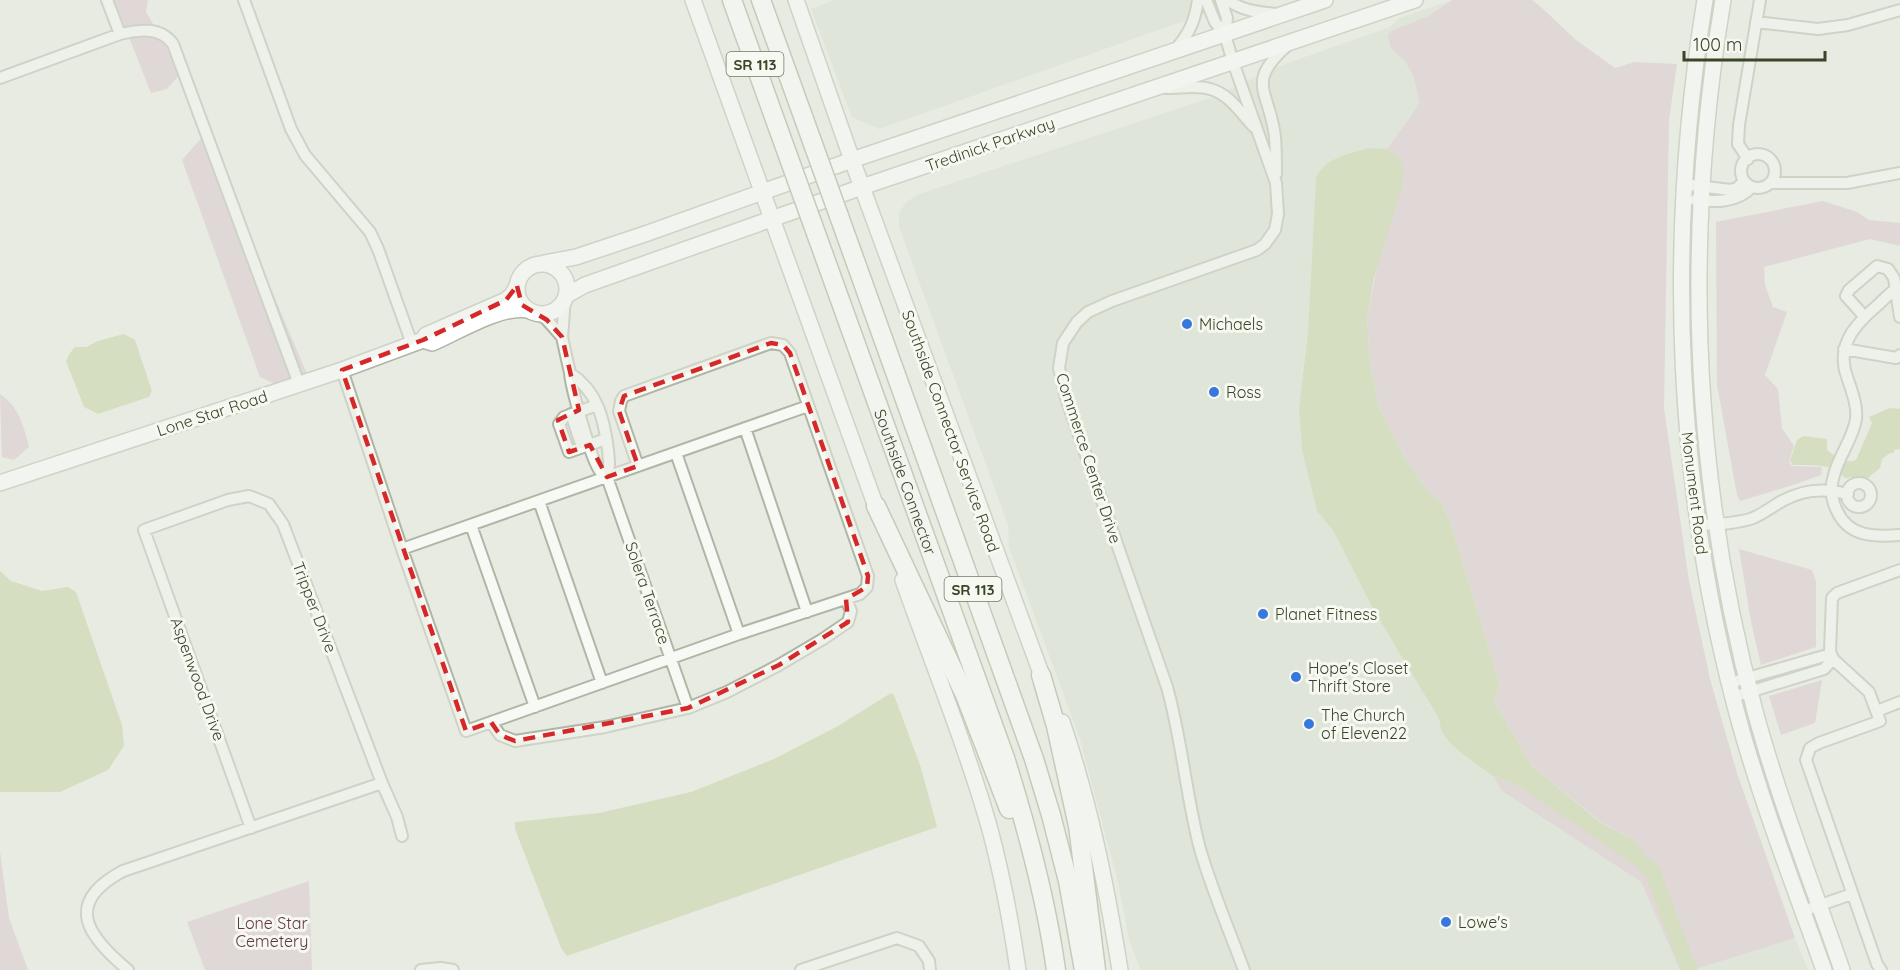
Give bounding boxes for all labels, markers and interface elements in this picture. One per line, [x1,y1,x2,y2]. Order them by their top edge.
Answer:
scale bar [1684,24,1825,62]
text: 100 m [1693,33,1742,56]
road number: SR 113 [726,52,783,76]
street label: Tredinick Parkway [923,113,1057,175]
street label: Southside Connector Service Road [898,307,1004,555]
place label: Michaels [1199,314,1263,334]
marker: Michaels [1180,317,1194,331]
street label: Commerce Center Drive [1052,370,1126,546]
place label: Ross [1226,382,1261,402]
marker: Ross [1207,385,1221,399]
street label: Lone Star Road [154,386,270,440]
street label: Southside Connector [870,407,940,557]
street label: Monument Road [1678,430,1712,556]
street label: Solera Terrace [621,539,675,647]
street label: Tripper Drive [289,559,341,655]
road number: SR 113 [944,577,1002,601]
place label: Planet Fitness [1275,604,1377,624]
marker: Planet Fitness [1256,607,1270,621]
street label: Aspenwood Drive [166,615,230,743]
place label: Hope's Closet Thrift Store [1308,658,1408,696]
marker: Hope's Closet Thrift Store [1289,670,1303,684]
place label: The Church of Eleven22 [1321,705,1407,743]
marker: The Church of Eleven22 [1302,717,1316,731]
place label: Lowe's [1458,912,1508,932]
park label: Lone Star Cemetery [236,913,308,951]
marker: Lowe's [1439,915,1453,929]

